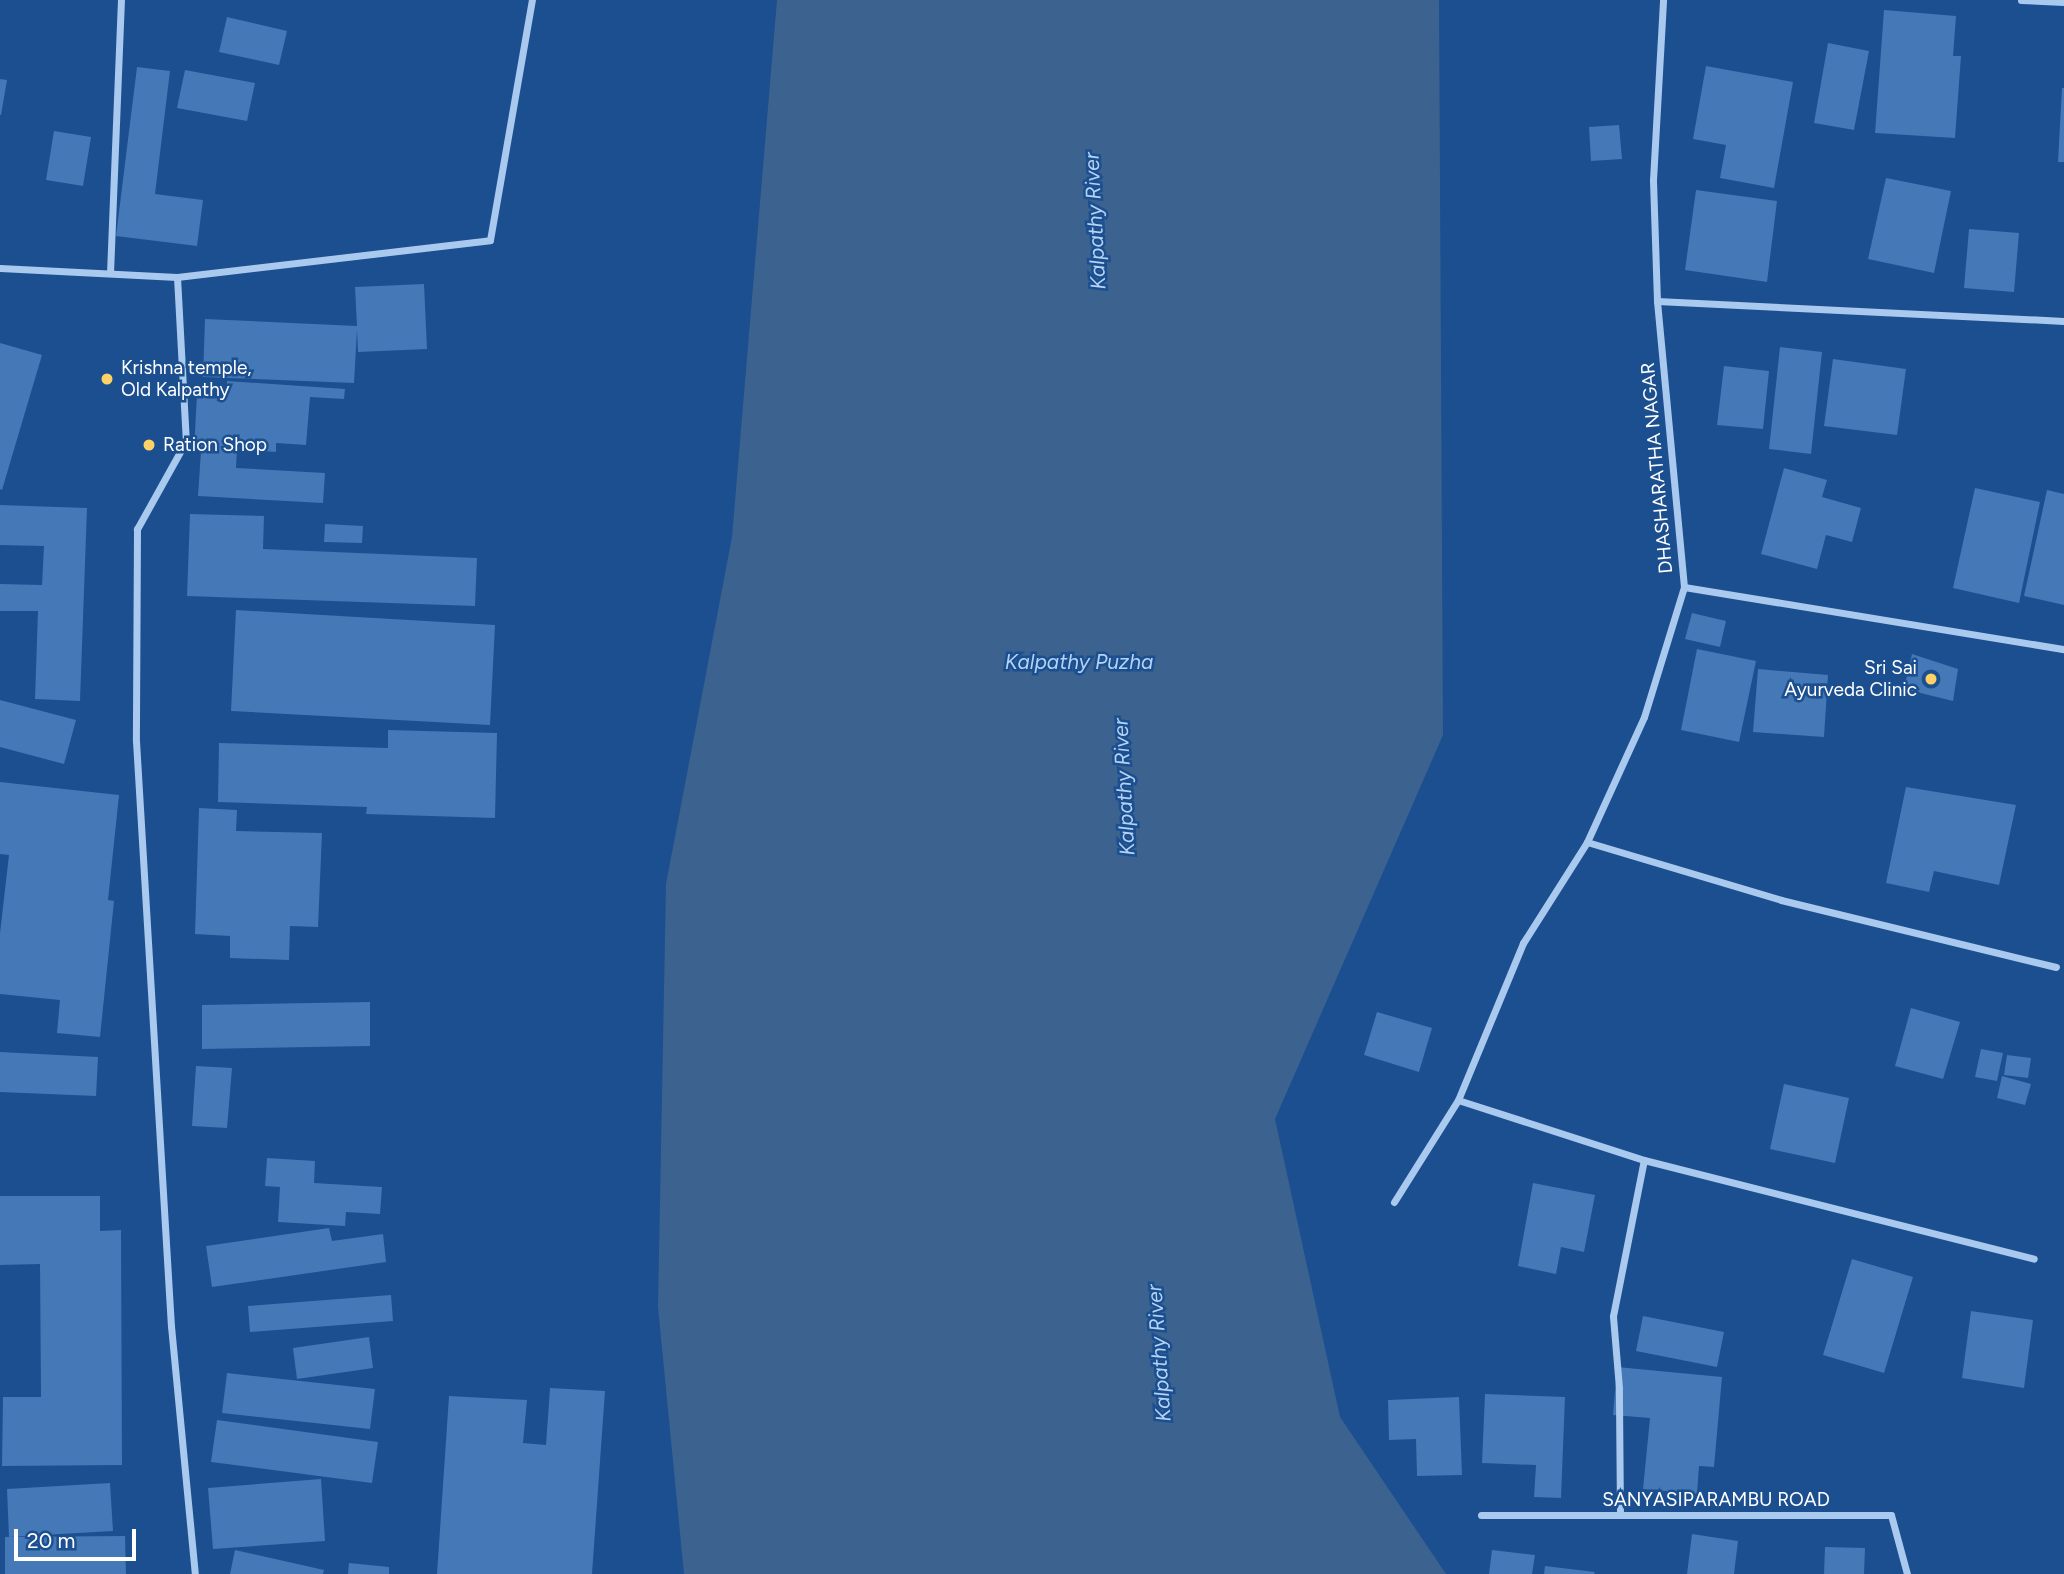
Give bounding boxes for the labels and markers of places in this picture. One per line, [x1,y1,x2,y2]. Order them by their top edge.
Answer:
place label: Krishna temple, Old Kalpathy [121,357,252,401]
marker: Krishna temple, Old Kalpathy [99,371,115,387]
place label: Ration Shop [163,434,267,456]
marker: Ration Shop [141,437,157,453]
place label: Sri Sai Ayurveda Clinic [1784,657,1917,701]
marker: Sri Sai Ayurveda Clinic [1923,671,1939,687]

